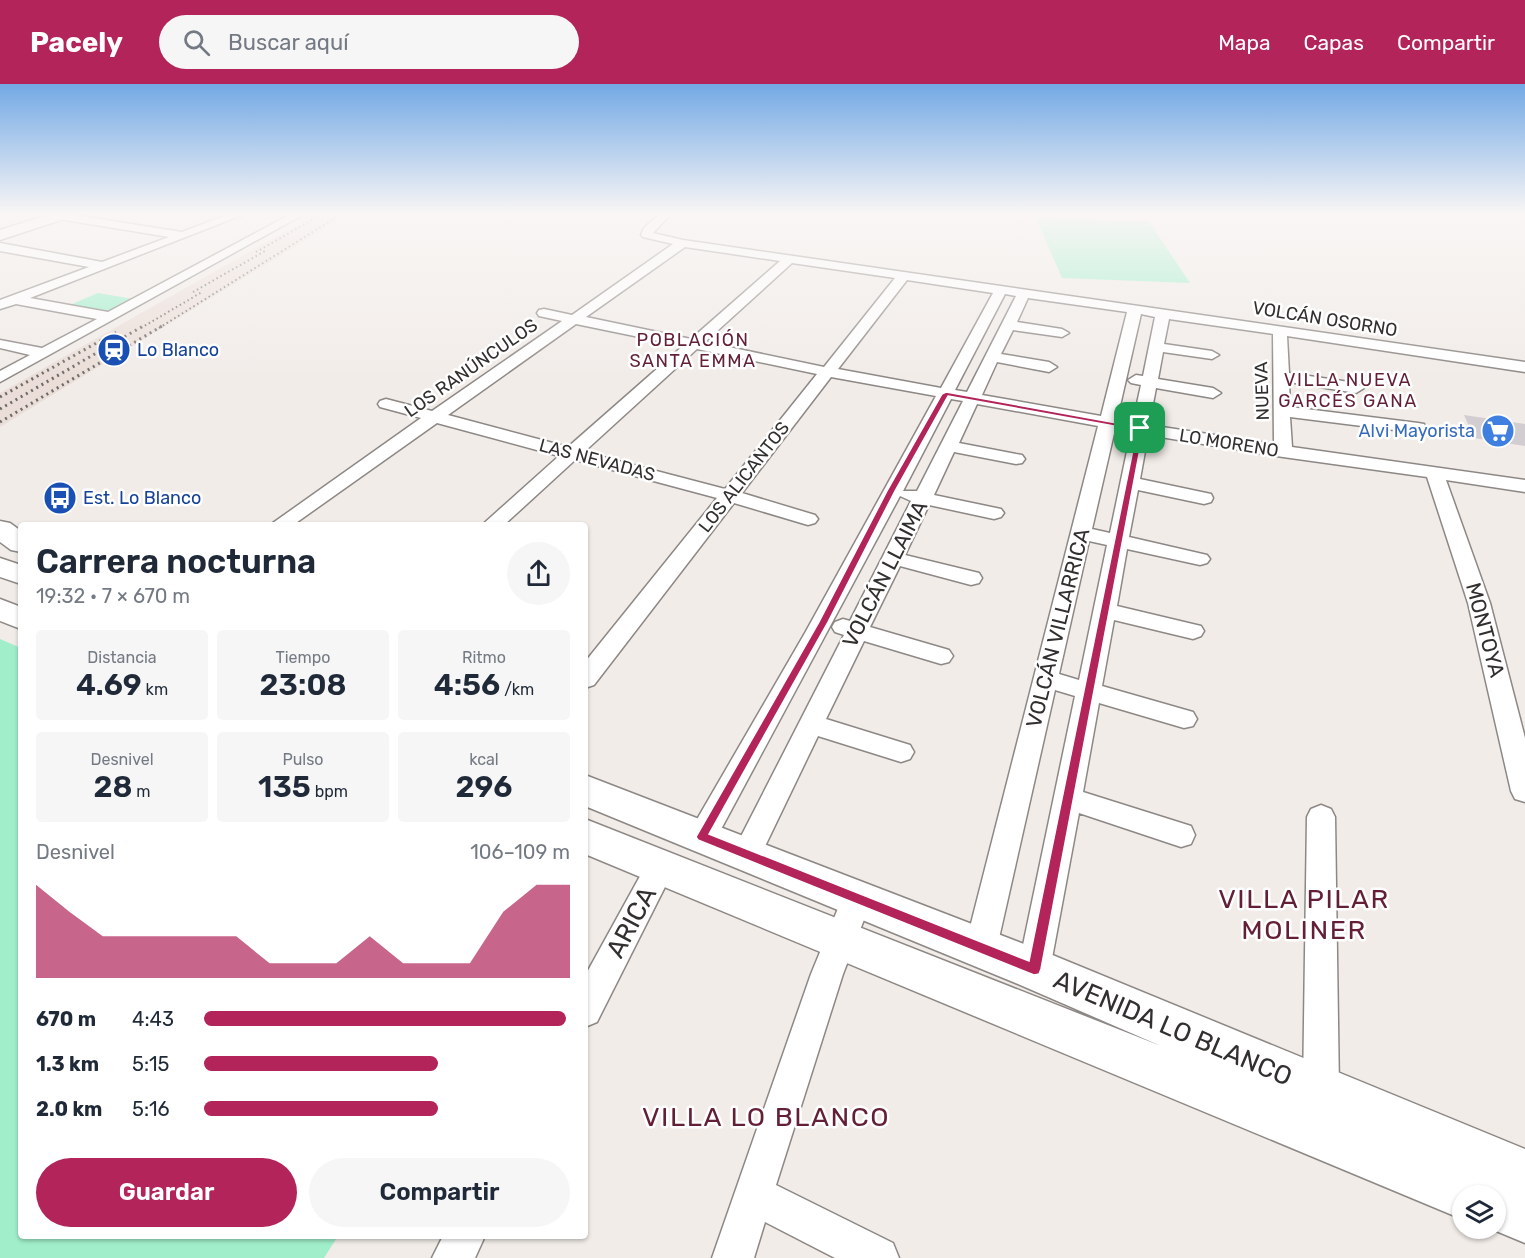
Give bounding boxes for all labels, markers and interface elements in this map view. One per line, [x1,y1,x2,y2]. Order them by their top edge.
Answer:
search box [159,15,579,69]
text: Pacely [30,26,123,59]
icon: search [180,26,213,59]
text: Buscar aquí [228,29,349,56]
text: Mapa [1218,30,1271,55]
text: Capas [1304,30,1364,55]
text: Compartir [1397,30,1495,55]
street label: VOLCÁN OSORNO [1251,297,1399,341]
street label: LOS RANÚNCULOS [400,314,542,422]
district label: POBLACIÓN SANTA EMMA [629,329,757,372]
station icon: Lo Blanco [96,332,132,368]
place label: Lo Blanco [137,339,219,361]
street label: NUEVA [1250,361,1274,421]
district label: VILLA NUEVA GARCÉS GANA [1278,369,1418,412]
pin [1114,402,1165,453]
icon: arrive [1123,411,1156,444]
supermarket icon: Alvi Mayorista [1480,413,1516,449]
street label: LOS ALICANTOS [694,417,794,537]
place label: Alvi Mayorista [1359,420,1475,442]
street label: LO MORENO [1178,424,1280,462]
street label: LAS NEVADAS [537,434,657,486]
bus stop icon: Est. Lo Blanco [42,480,78,516]
place label: Est. Lo Blanco [83,487,201,509]
street label: VOLCÁN LLAIMA [837,496,932,651]
street label: VOLCÁN VILLARRICA [1021,526,1094,730]
text: Carrera nocturna [36,542,316,581]
button: share [507,542,570,605]
street label: MONTOYA [1461,580,1510,680]
text: 19:32 · 7 × 670 m [36,584,190,608]
text: Distancia [87,648,157,667]
text: Tiempo [276,648,331,667]
text: Ritmo [462,648,506,667]
text: 4.69 [76,667,142,703]
text: 23:08 [260,667,346,703]
text: 4:56 [434,667,500,703]
text: km [142,680,168,699]
text: /km [500,680,534,699]
text: Desnivel [90,750,154,769]
text: Pulso [282,750,324,769]
text: kcal [469,750,499,769]
text: 28 [93,769,132,805]
text: 135 [258,769,311,805]
text: 296 [456,769,512,805]
text: m [132,782,151,801]
text: bpm [311,782,348,801]
text: Desnivel [36,840,115,864]
text: 106–109 m [470,840,570,864]
street label: ARICA [600,881,663,963]
district label: VILLA PILAR MOLINER [1218,883,1390,946]
street label: AVENIDA LO BLANCO [1049,964,1296,1093]
text: 670 m [36,1007,96,1031]
text: 4:43 [132,1007,174,1031]
text: 1.3 km [36,1052,99,1076]
text: 5:15 [132,1052,169,1076]
text: 2.0 km [36,1097,102,1121]
text: 5:16 [132,1097,170,1121]
district label: VILLA LO BLANCO [642,1101,890,1133]
button: Guardar [36,1158,297,1227]
button: Compartir [309,1158,570,1227]
map controls [1452,1185,1506,1239]
button: layers [1452,1185,1506,1239]

